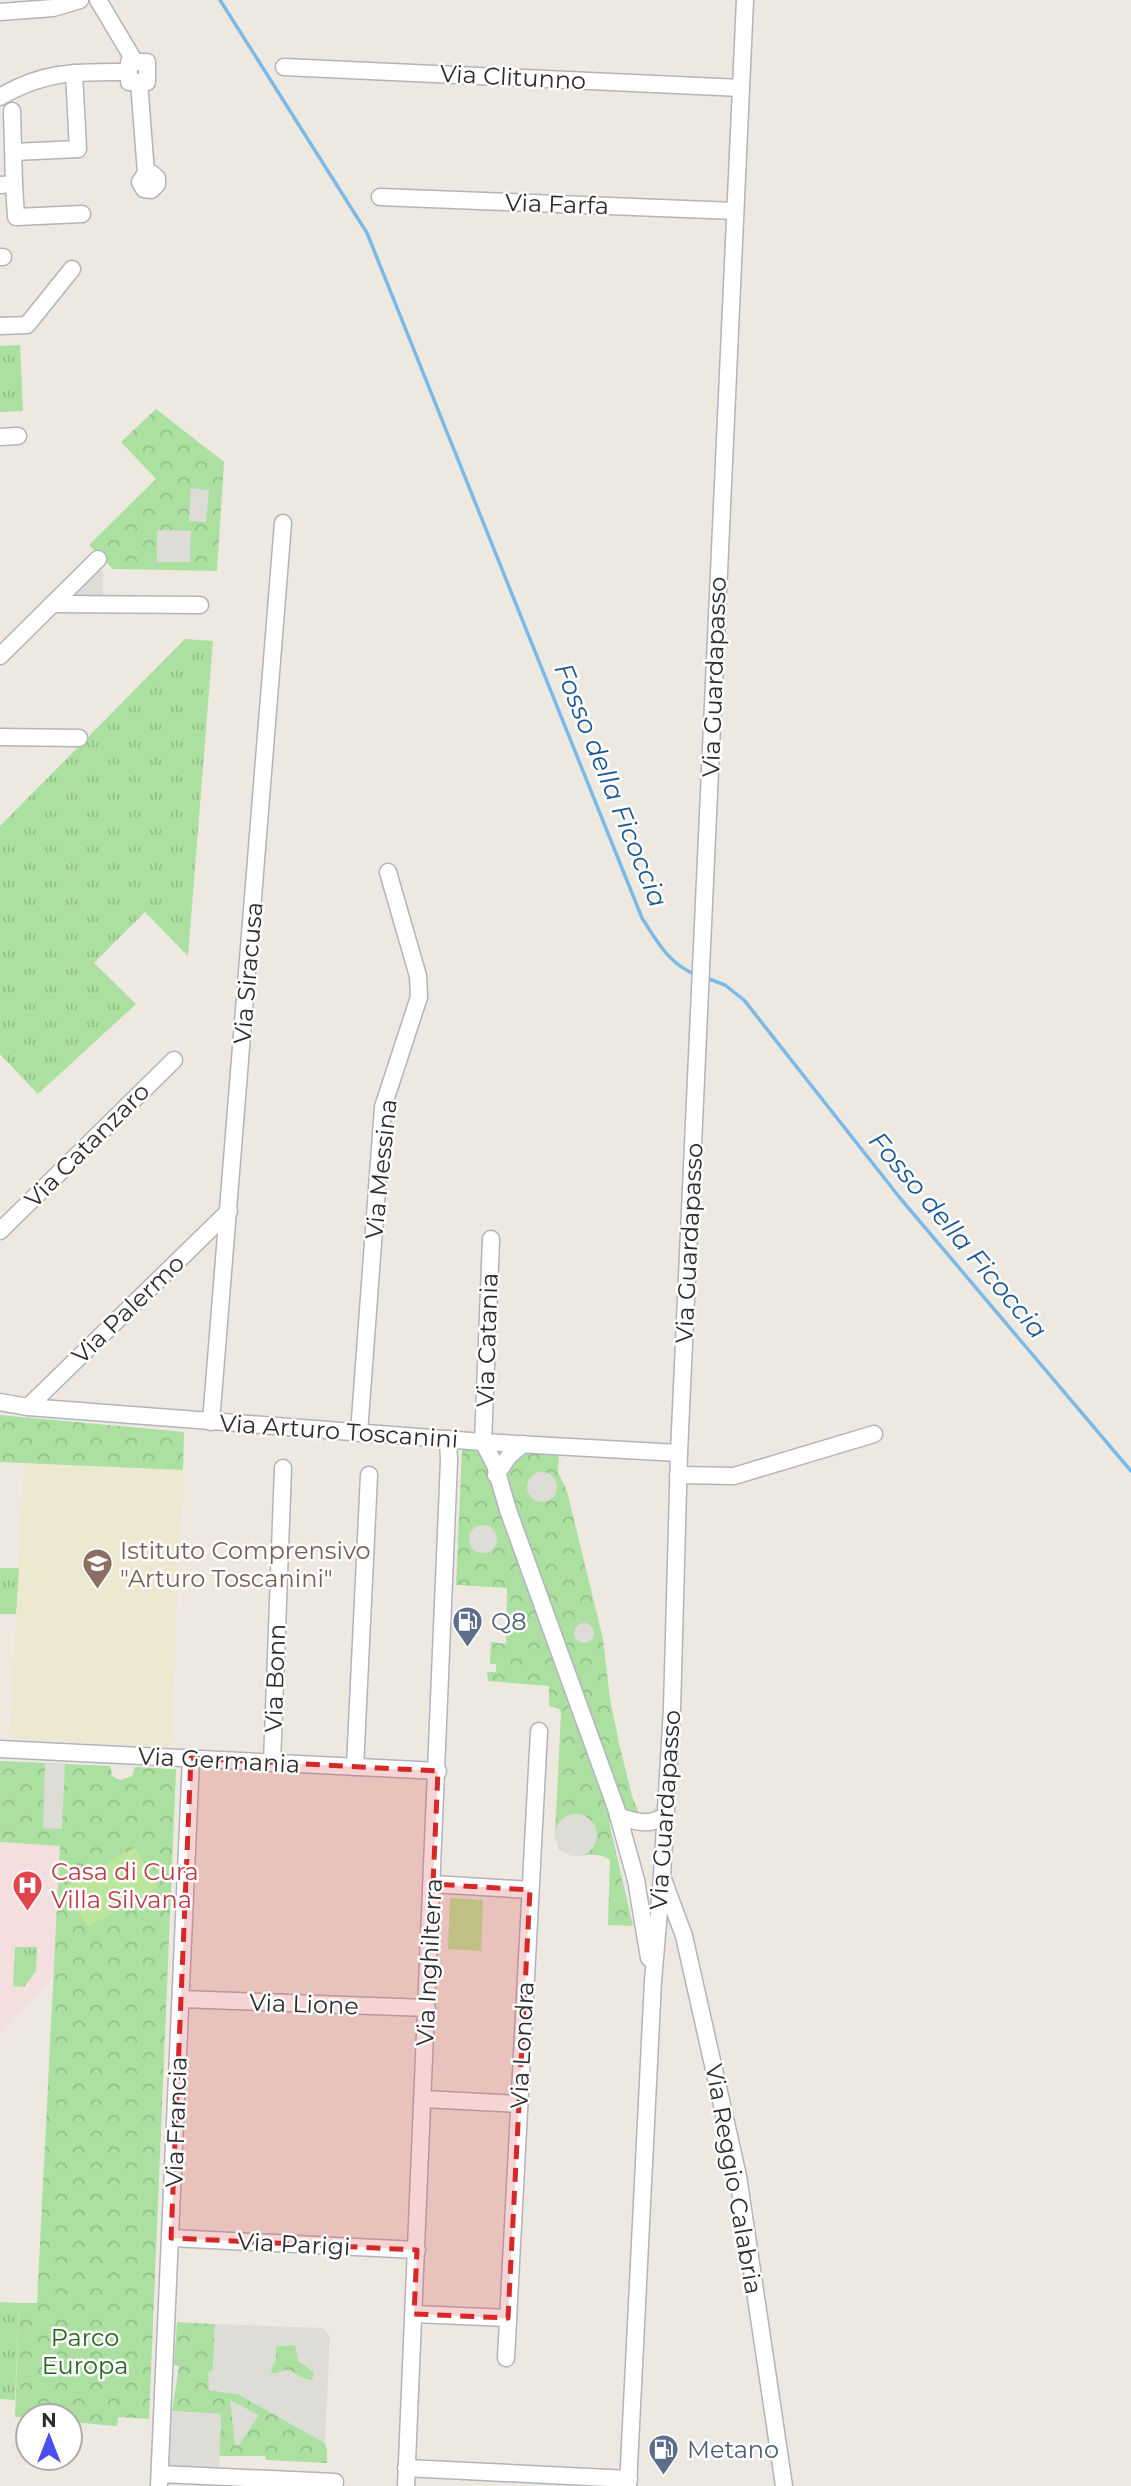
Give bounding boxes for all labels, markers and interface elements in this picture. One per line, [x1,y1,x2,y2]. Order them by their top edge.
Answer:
street label: Via Clitunno [439,59,587,95]
street label: Via Farfa [505,188,609,220]
street label: Via Guardapasso [696,576,732,778]
water label: Fosso della Ficoccia [547,658,675,912]
street label: Via Siracusa [227,901,269,1045]
street label: Via Catanzaro [19,1077,155,1213]
street label: Via Messina [359,1097,403,1241]
water label: Fosso della Ficoccia [862,1125,1054,1345]
street label: Via Guardapasso [669,1142,709,1344]
street label: Via Palermo [66,1248,190,1370]
street label: Via Catania [470,1272,504,1408]
street label: Via Arturo Toscanini [219,1408,459,1454]
place label: Istituto Comprensivo "Arturo Toscanini" [120,1536,371,1593]
school or university icon: Istituto Comprensivo "Arturo Toscanini" [80,1547,114,1591]
fuel station icon: Q8 [451,1604,485,1648]
place label: Q8 [491,1607,526,1636]
street label: Via Bonn [259,1623,291,1733]
street label: Via Guardapasso [644,1709,686,1911]
street label: Via Germania [137,1741,301,1779]
place label: Casa di Cura Villa Silvana [51,1857,199,1914]
hospital icon: Casa di Cura Villa Silvana [11,1868,45,1912]
street label: Via Inghilterra [410,1877,448,2047]
street label: Via Londra [504,1981,540,2109]
street label: Via Lione [249,1988,359,2020]
street label: Via Francia [159,2056,193,2188]
street label: Via Reggio Calabria [699,2061,769,2297]
street label: Via Parigi [237,2227,351,2261]
park label: Parco Europa [42,2323,128,2380]
north arrow [14,2402,84,2472]
text: N [41,2409,57,2432]
fuel station icon: Metano [647,2432,681,2476]
place label: Metano [687,2435,779,2464]

